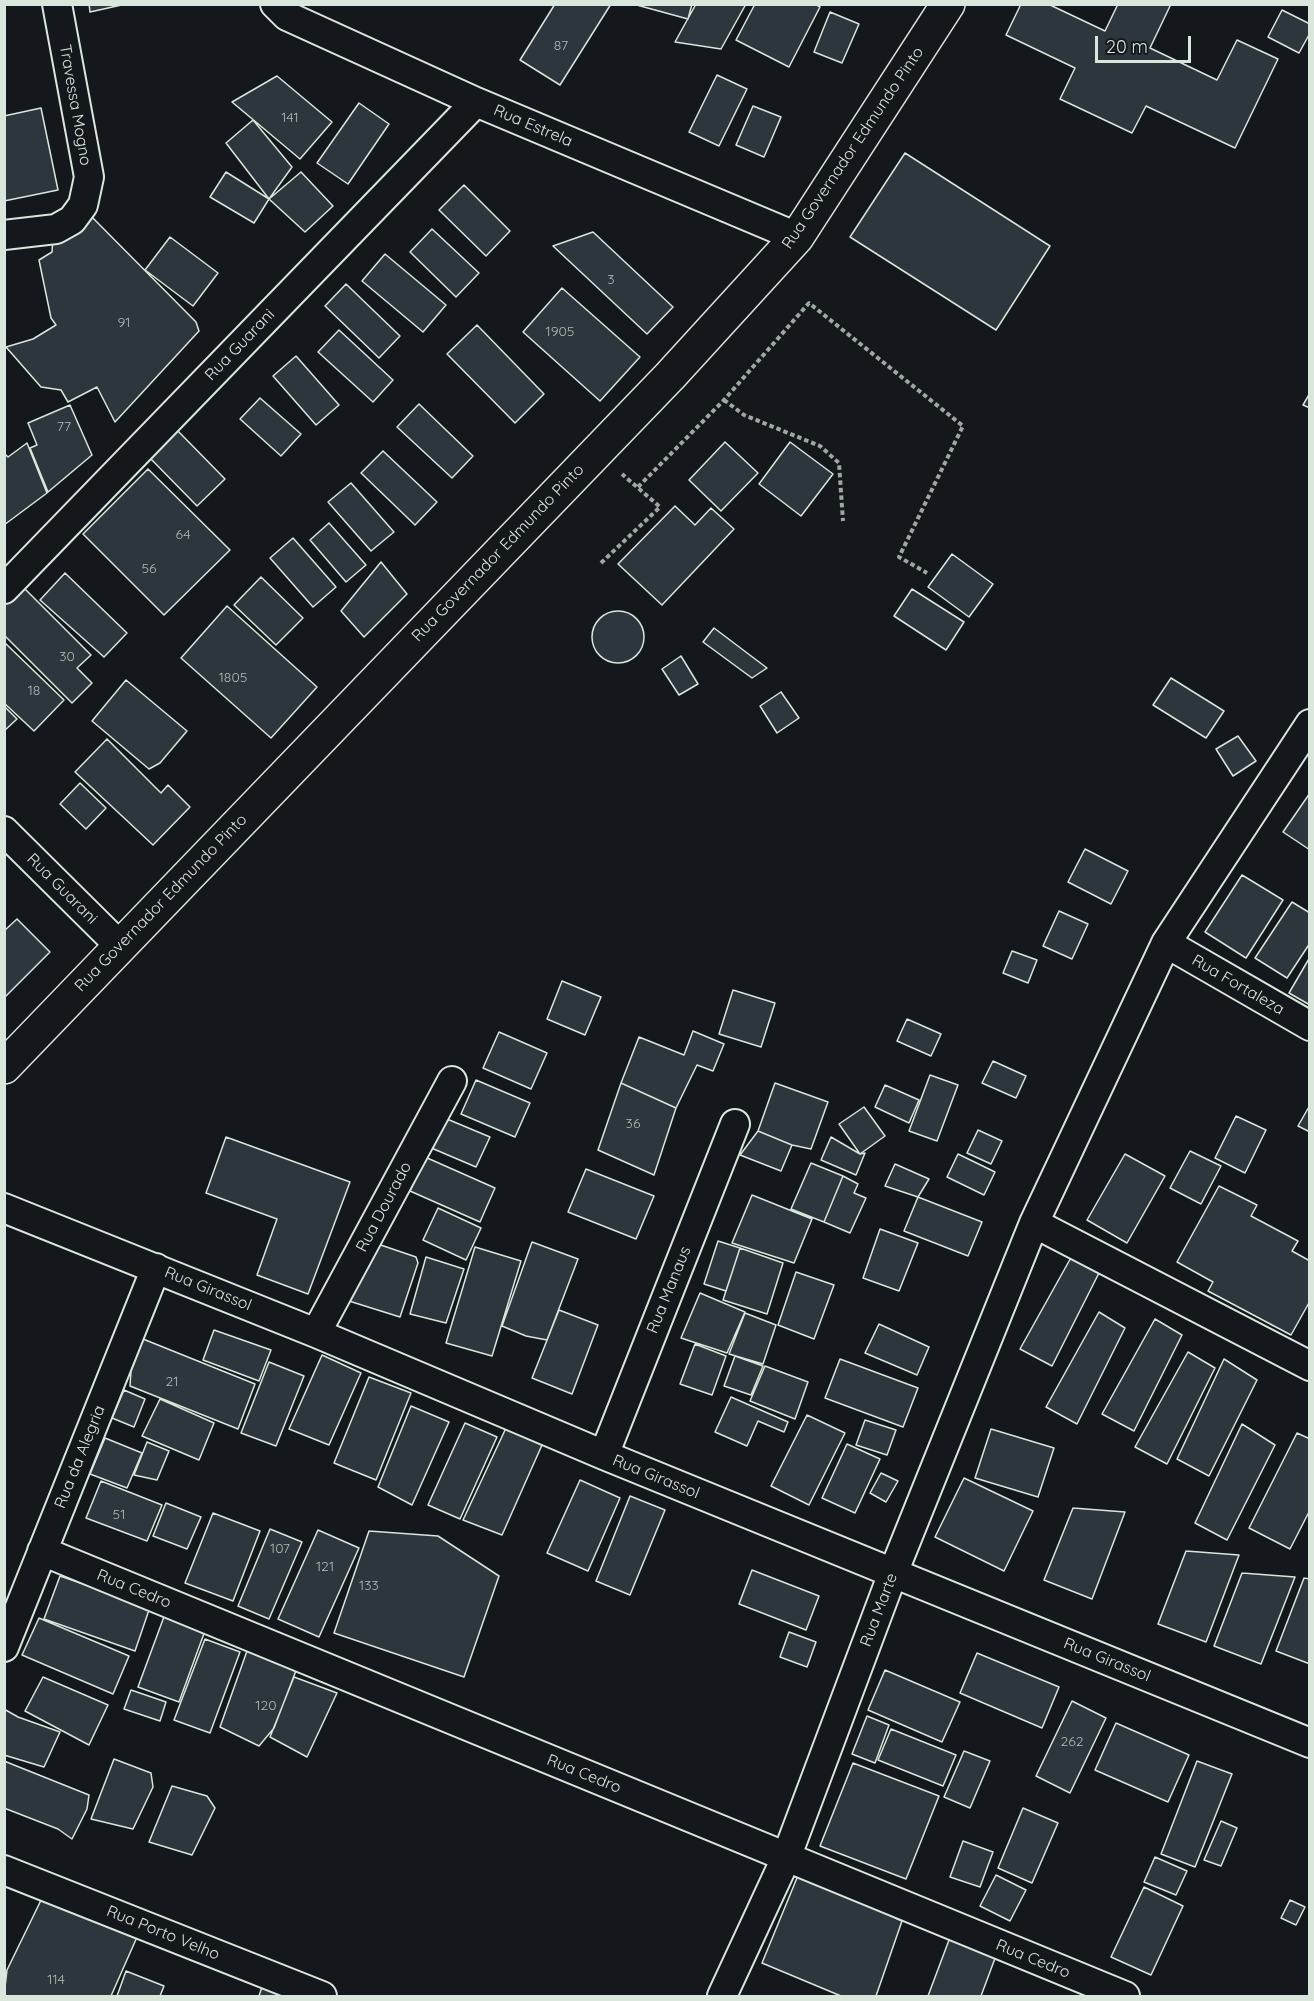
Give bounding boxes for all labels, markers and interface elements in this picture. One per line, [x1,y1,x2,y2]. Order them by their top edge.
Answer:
scale bar [1098,24,1194,62]
text: 20 m [1106,35,1148,58]
house number: 87 [554,38,568,54]
street label: Travessa Mogno [55,43,95,167]
street label: Rua Governador Edmundo Pinto [778,43,928,253]
street label: Rua Estrela [491,101,575,151]
house number: 141 [281,110,299,126]
house number: 3 [607,272,615,288]
street label: Rua Guarani [201,305,279,385]
house number: 91 [117,315,131,331]
house number: 1905 [546,324,574,340]
house number: 77 [57,419,71,435]
street label: Rua Governador Edmundo Pinto [408,460,588,646]
house number: 64 [175,527,191,543]
house number: 56 [141,561,157,577]
house number: 30 [59,649,75,665]
house number: 1805 [219,670,247,686]
house number: 18 [28,683,40,699]
street label: Rua Governador Edmundo Pinto [71,810,251,996]
street label: Rua Guarani [23,850,101,928]
street label: Rua Fortaleza [1188,951,1288,1019]
house number: 36 [626,1116,640,1132]
street label: Rua Dourado [352,1159,416,1255]
street label: Rua Manaus [643,1244,695,1336]
street label: Rua Girassol [162,1263,254,1315]
house number: 21 [166,1374,178,1390]
street label: Rua da Alegria [51,1403,109,1511]
street label: Rua Girassol [610,1451,702,1503]
house number: 51 [113,1507,125,1523]
house number: 107 [270,1541,290,1557]
house number: 121 [316,1559,334,1575]
street label: Rua Cedro [94,1565,174,1613]
street label: Rua Marte [856,1571,902,1649]
house number: 133 [359,1578,379,1594]
street label: Rua Girassol [1061,1634,1153,1686]
house number: 120 [255,1698,277,1714]
house number: 262 [1060,1734,1084,1750]
street label: Rua Cedro [544,1750,624,1798]
street label: Rua Porto Velho [104,1902,222,1964]
street label: Rua Cedro [993,1935,1073,1983]
house number: 114 [47,1972,65,1988]

